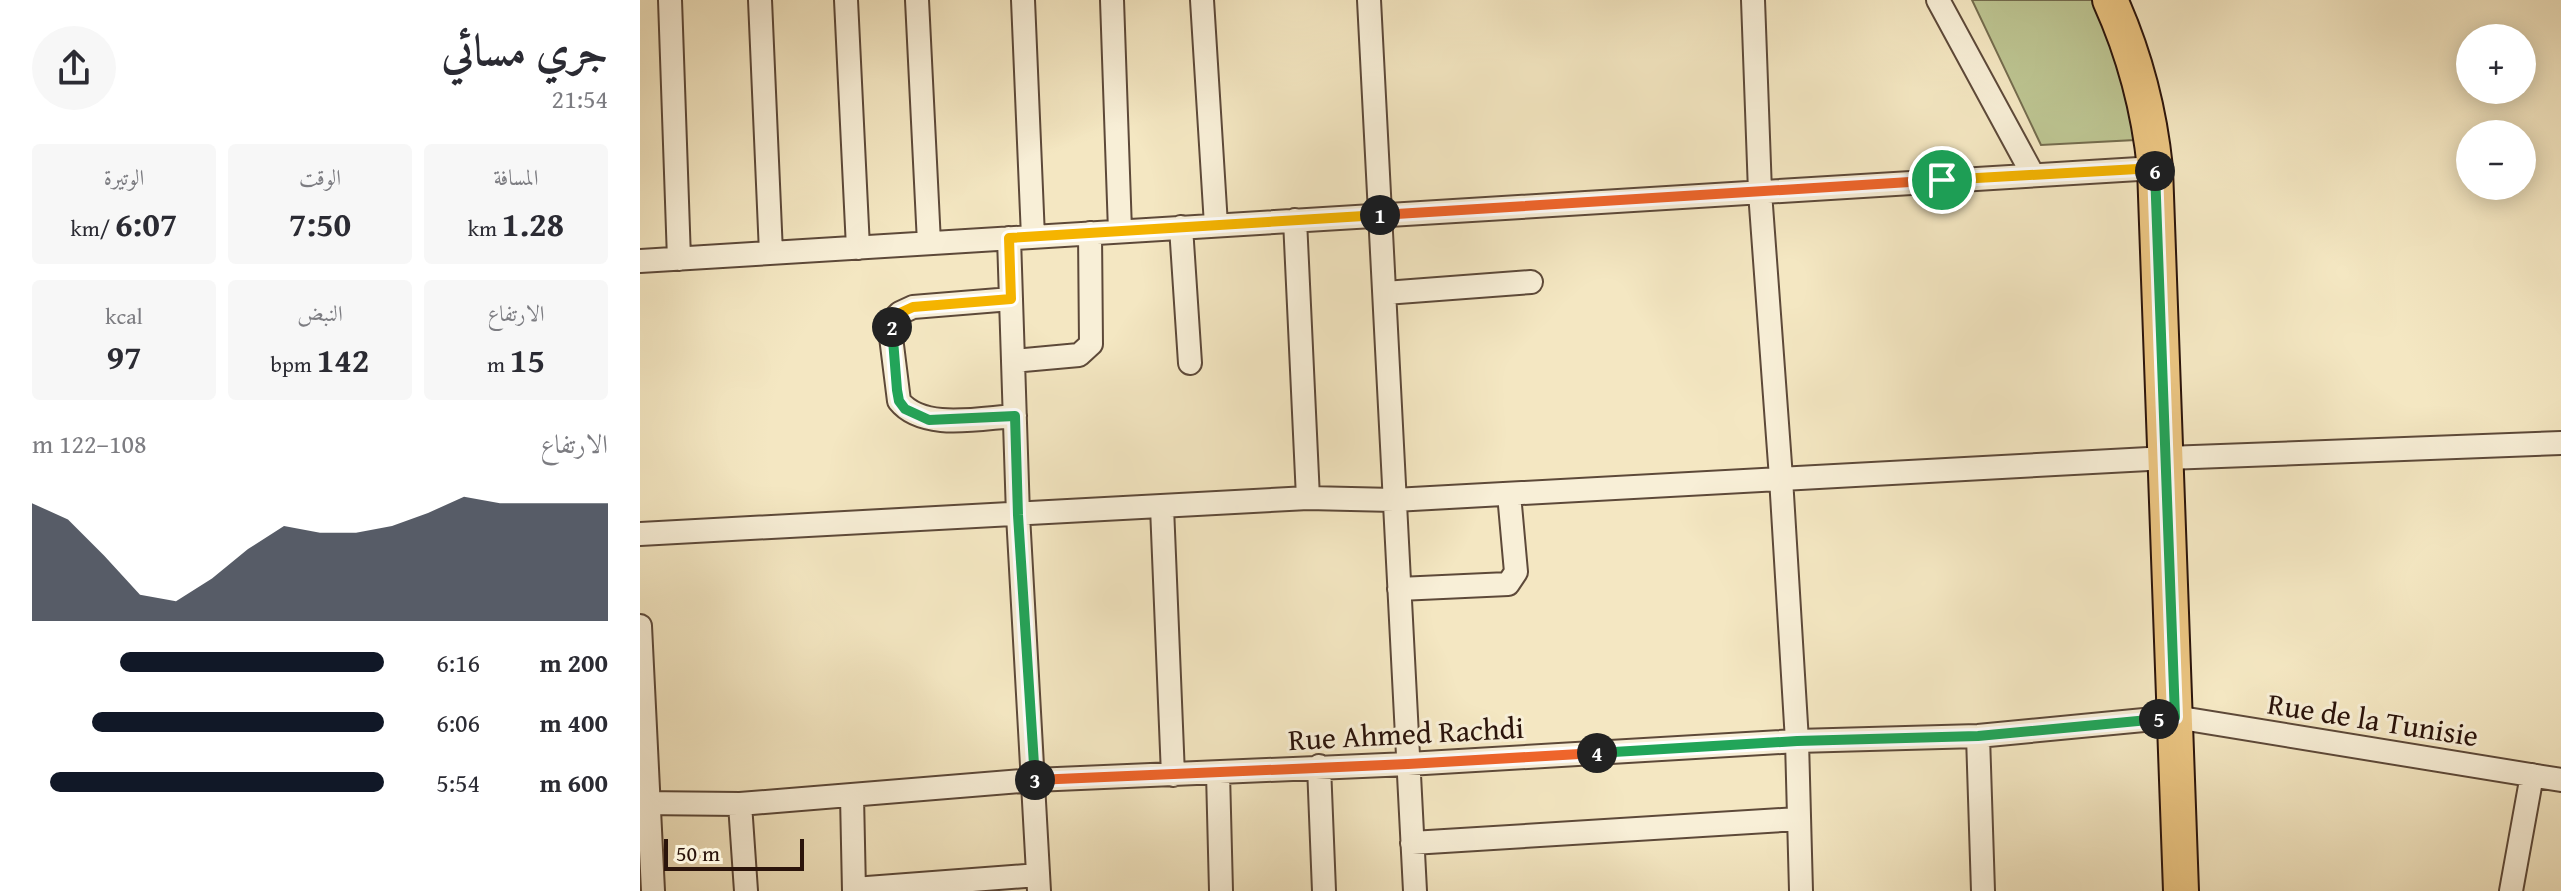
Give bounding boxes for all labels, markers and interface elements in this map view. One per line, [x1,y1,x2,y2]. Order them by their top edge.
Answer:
text: جري مسائي [442,17,608,81]
map controls [2456,24,2536,200]
button: + [2456,24,2536,104]
button: share [32,26,116,110]
text: 21:54 [552,79,608,118]
button: − [2456,120,2536,200]
pin [1908,146,1976,214]
pin: 6 [2135,151,2175,191]
text: 6 [2149,155,2161,187]
icon: arrive [1920,158,1964,202]
text: الوتيرة [104,161,144,193]
text: الوقت [299,161,341,193]
text: المسافة [494,161,538,193]
pin: 1 [1360,195,1400,235]
text: 6:07 [115,199,177,248]
text: 7:50 [289,199,351,248]
text: 1.28 [502,199,564,248]
text: 1 [1374,199,1386,231]
text: /km [71,212,115,244]
text: km [468,212,502,244]
text: النبض [297,297,343,329]
text: الارتفاع [487,297,545,329]
text: kcal [105,300,143,332]
pin: 2 [872,307,912,347]
text: 2 [886,311,898,343]
text: 97 [106,332,142,381]
text: 142 [317,335,369,384]
text: 15 [510,335,545,384]
text: bpm [271,348,317,380]
text: m [487,348,510,380]
text: 108–122 m [32,424,146,463]
text: الارتفاع [541,424,608,463]
text: 6:16 [436,643,480,682]
text: 200 m [540,643,608,682]
street label: Rue de la Tunisie [2264,681,2482,757]
pin: 5 [2139,699,2179,739]
text: 6:06 [436,703,480,742]
text: 400 m [540,703,608,742]
text: 5 [2153,703,2165,735]
street label: Rue Ahmed Rachdi [1287,705,1525,761]
pin: 4 [1577,733,1617,773]
text: 4 [1591,737,1603,769]
pin: 3 [1015,760,1055,800]
text: 5:54 [436,763,480,802]
text: 600 m [540,763,608,802]
text: 3 [1029,764,1041,796]
scale bar [664,835,804,871]
text: 50 m [676,837,720,869]

